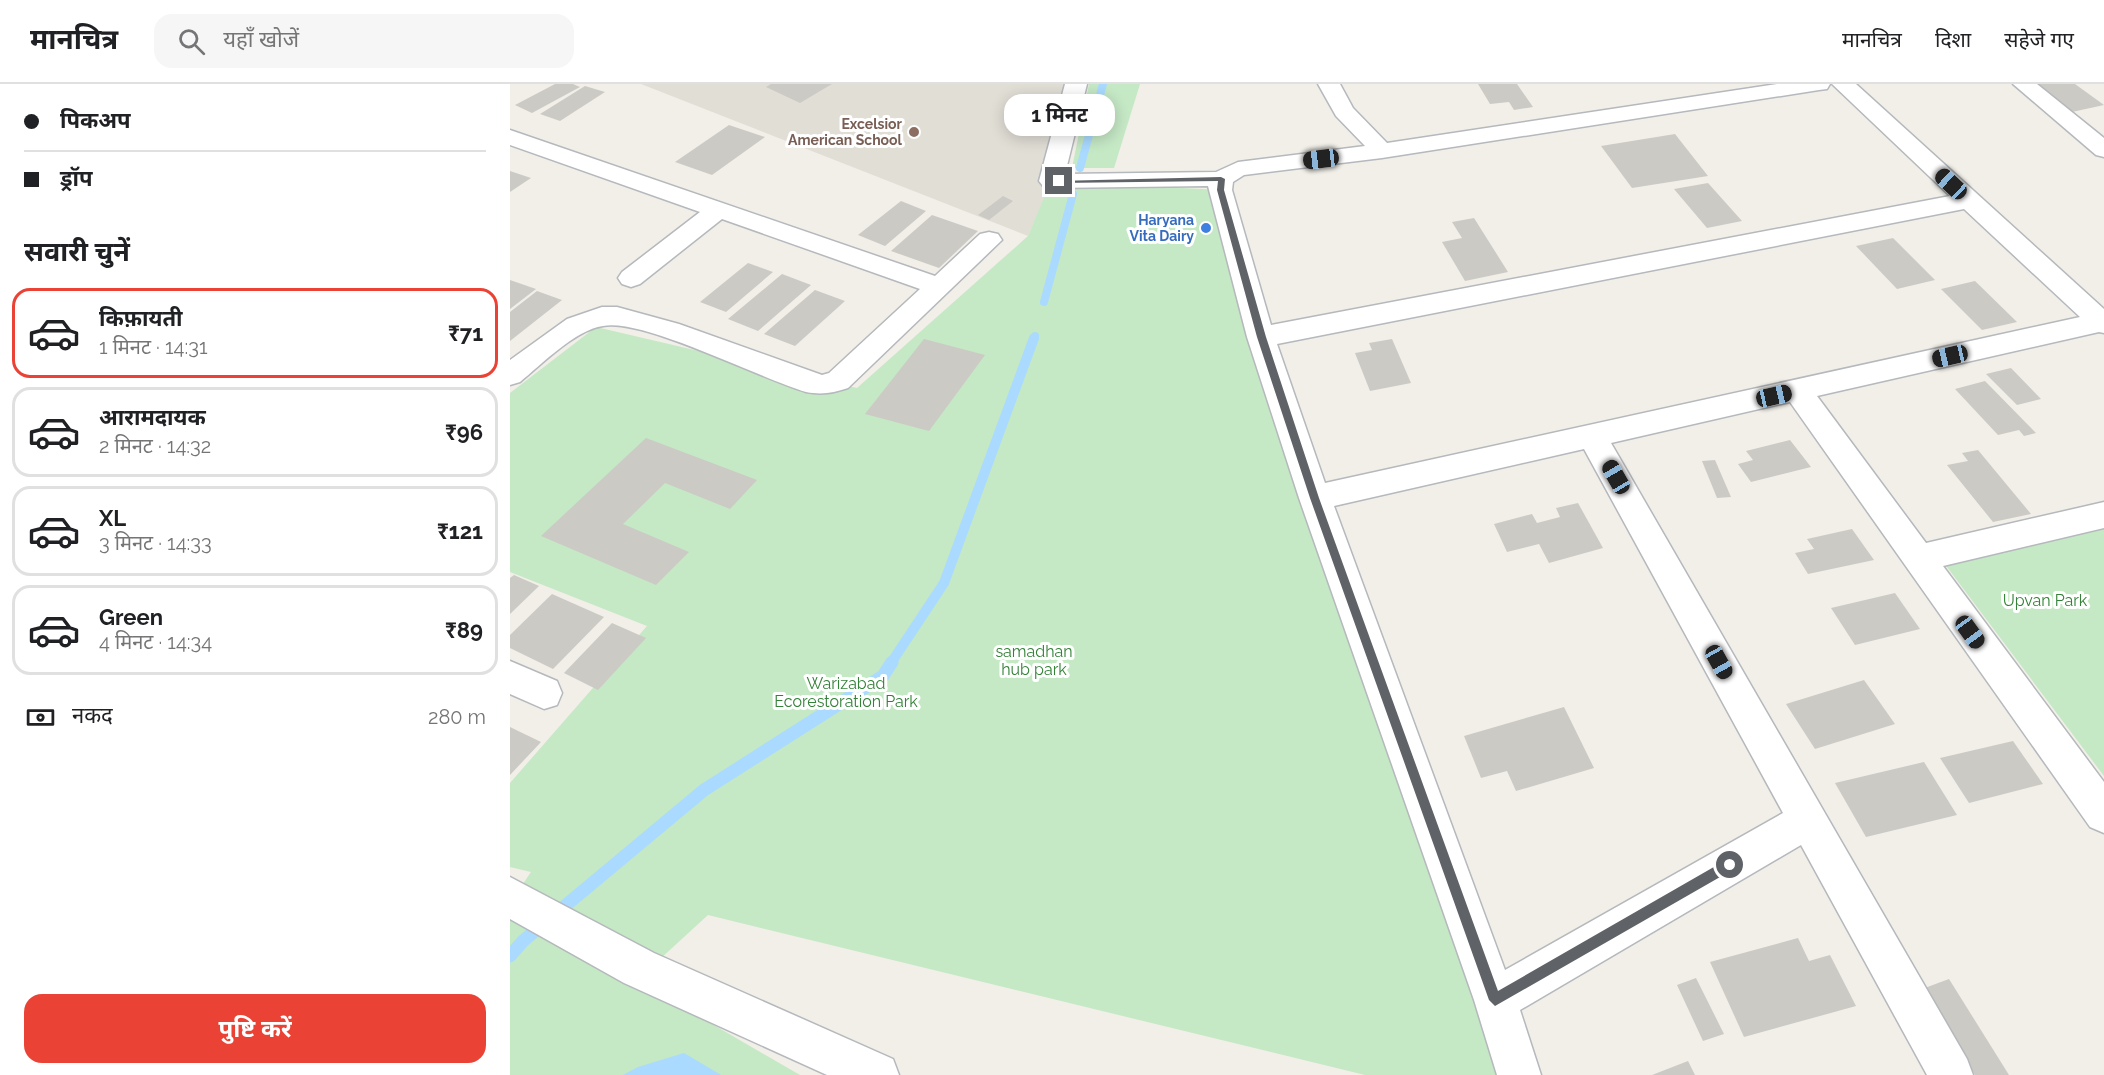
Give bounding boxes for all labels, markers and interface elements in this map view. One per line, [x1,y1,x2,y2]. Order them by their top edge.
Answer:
search box [154,14,574,68]
text: मानचित्र [30,23,118,56]
icon: search [175,25,208,58]
text: यहाँ खोजें [223,26,299,52]
text: मानचित्र [1842,27,1902,52]
text: दिशा [1935,27,1971,52]
text: सहेजे गए [2004,27,2074,52]
callout: 1 मिनट [1004,94,1114,136]
text: 1 मिनट [1031,103,1088,127]
text: पिकअप [60,107,131,133]
place label: Excelsior American School [788,116,903,148]
marker: Excelsior American School [907,125,921,139]
car [1302,148,1340,170]
text: ड्रॉप [60,165,93,191]
car [1932,165,1970,203]
route end [1045,167,1072,194]
place label: Haryana Vita Dairy [1130,212,1194,244]
marker: Haryana Vita Dairy [1199,221,1213,235]
text: सवारी चुनें [24,236,130,267]
text: किफ़ायती [99,305,183,331]
icon: car [27,306,81,360]
text: ₹71 [448,320,483,346]
text: 1 मिनट · 14:31 [99,335,207,359]
car [1930,343,1970,369]
car [1754,383,1794,409]
text: आरामदायक [99,404,206,430]
icon: car [27,405,81,459]
text: ₹96 [445,419,483,445]
text: 2 मिनट · 14:32 [99,434,211,458]
car [1599,457,1633,497]
icon: car [27,504,81,558]
text: XL [99,505,126,531]
text: ₹121 [437,518,483,544]
text: 3 मिनट · 14:33 [99,531,212,555]
park label: Upvan Park [2003,591,2088,610]
icon: car [27,603,81,657]
text: Green [99,604,163,630]
car [1952,612,1988,652]
text: ₹89 [445,617,483,643]
text: 4 मिनट · 14:34 [99,630,212,654]
park label: samadhan hub park [995,642,1073,679]
car [1702,642,1736,682]
park label: Warizabad Ecorestoration Park [774,674,918,711]
icon: cash [24,701,57,734]
text: नकद [72,702,113,728]
text: 280 m [428,705,486,729]
route start [1716,851,1743,878]
button: पुष्टि करें [24,994,486,1063]

